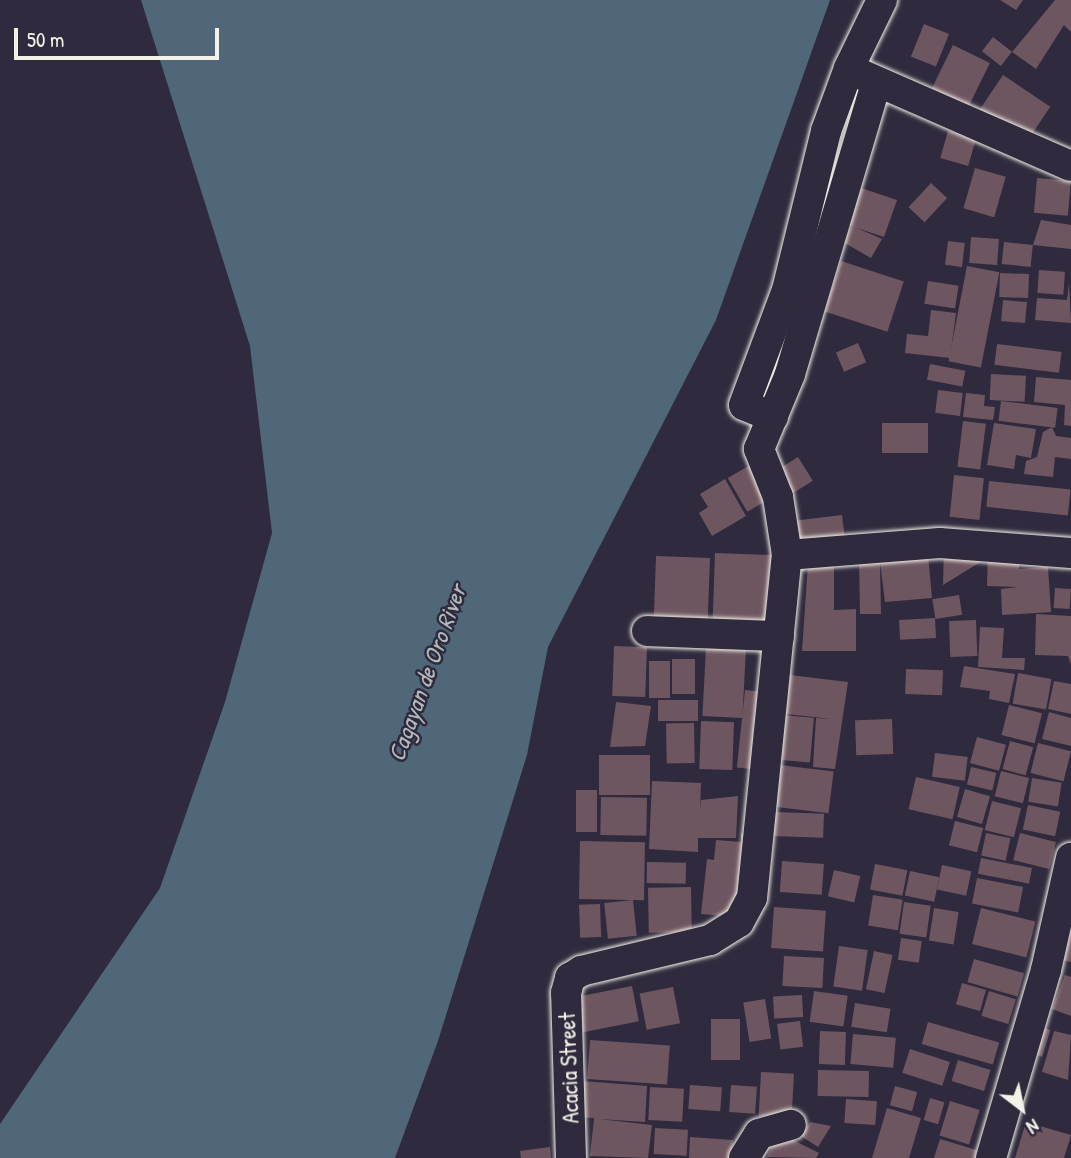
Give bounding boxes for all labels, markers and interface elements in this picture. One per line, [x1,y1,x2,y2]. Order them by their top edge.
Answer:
scale bar [18,14,222,58]
text: 50 m [27,25,64,54]
water label: Cagayan de Oro River [382,581,472,765]
street label: Acacia Street [553,1012,585,1124]
north arrow [987,1074,1057,1144]
text: N [1022,1113,1044,1141]

